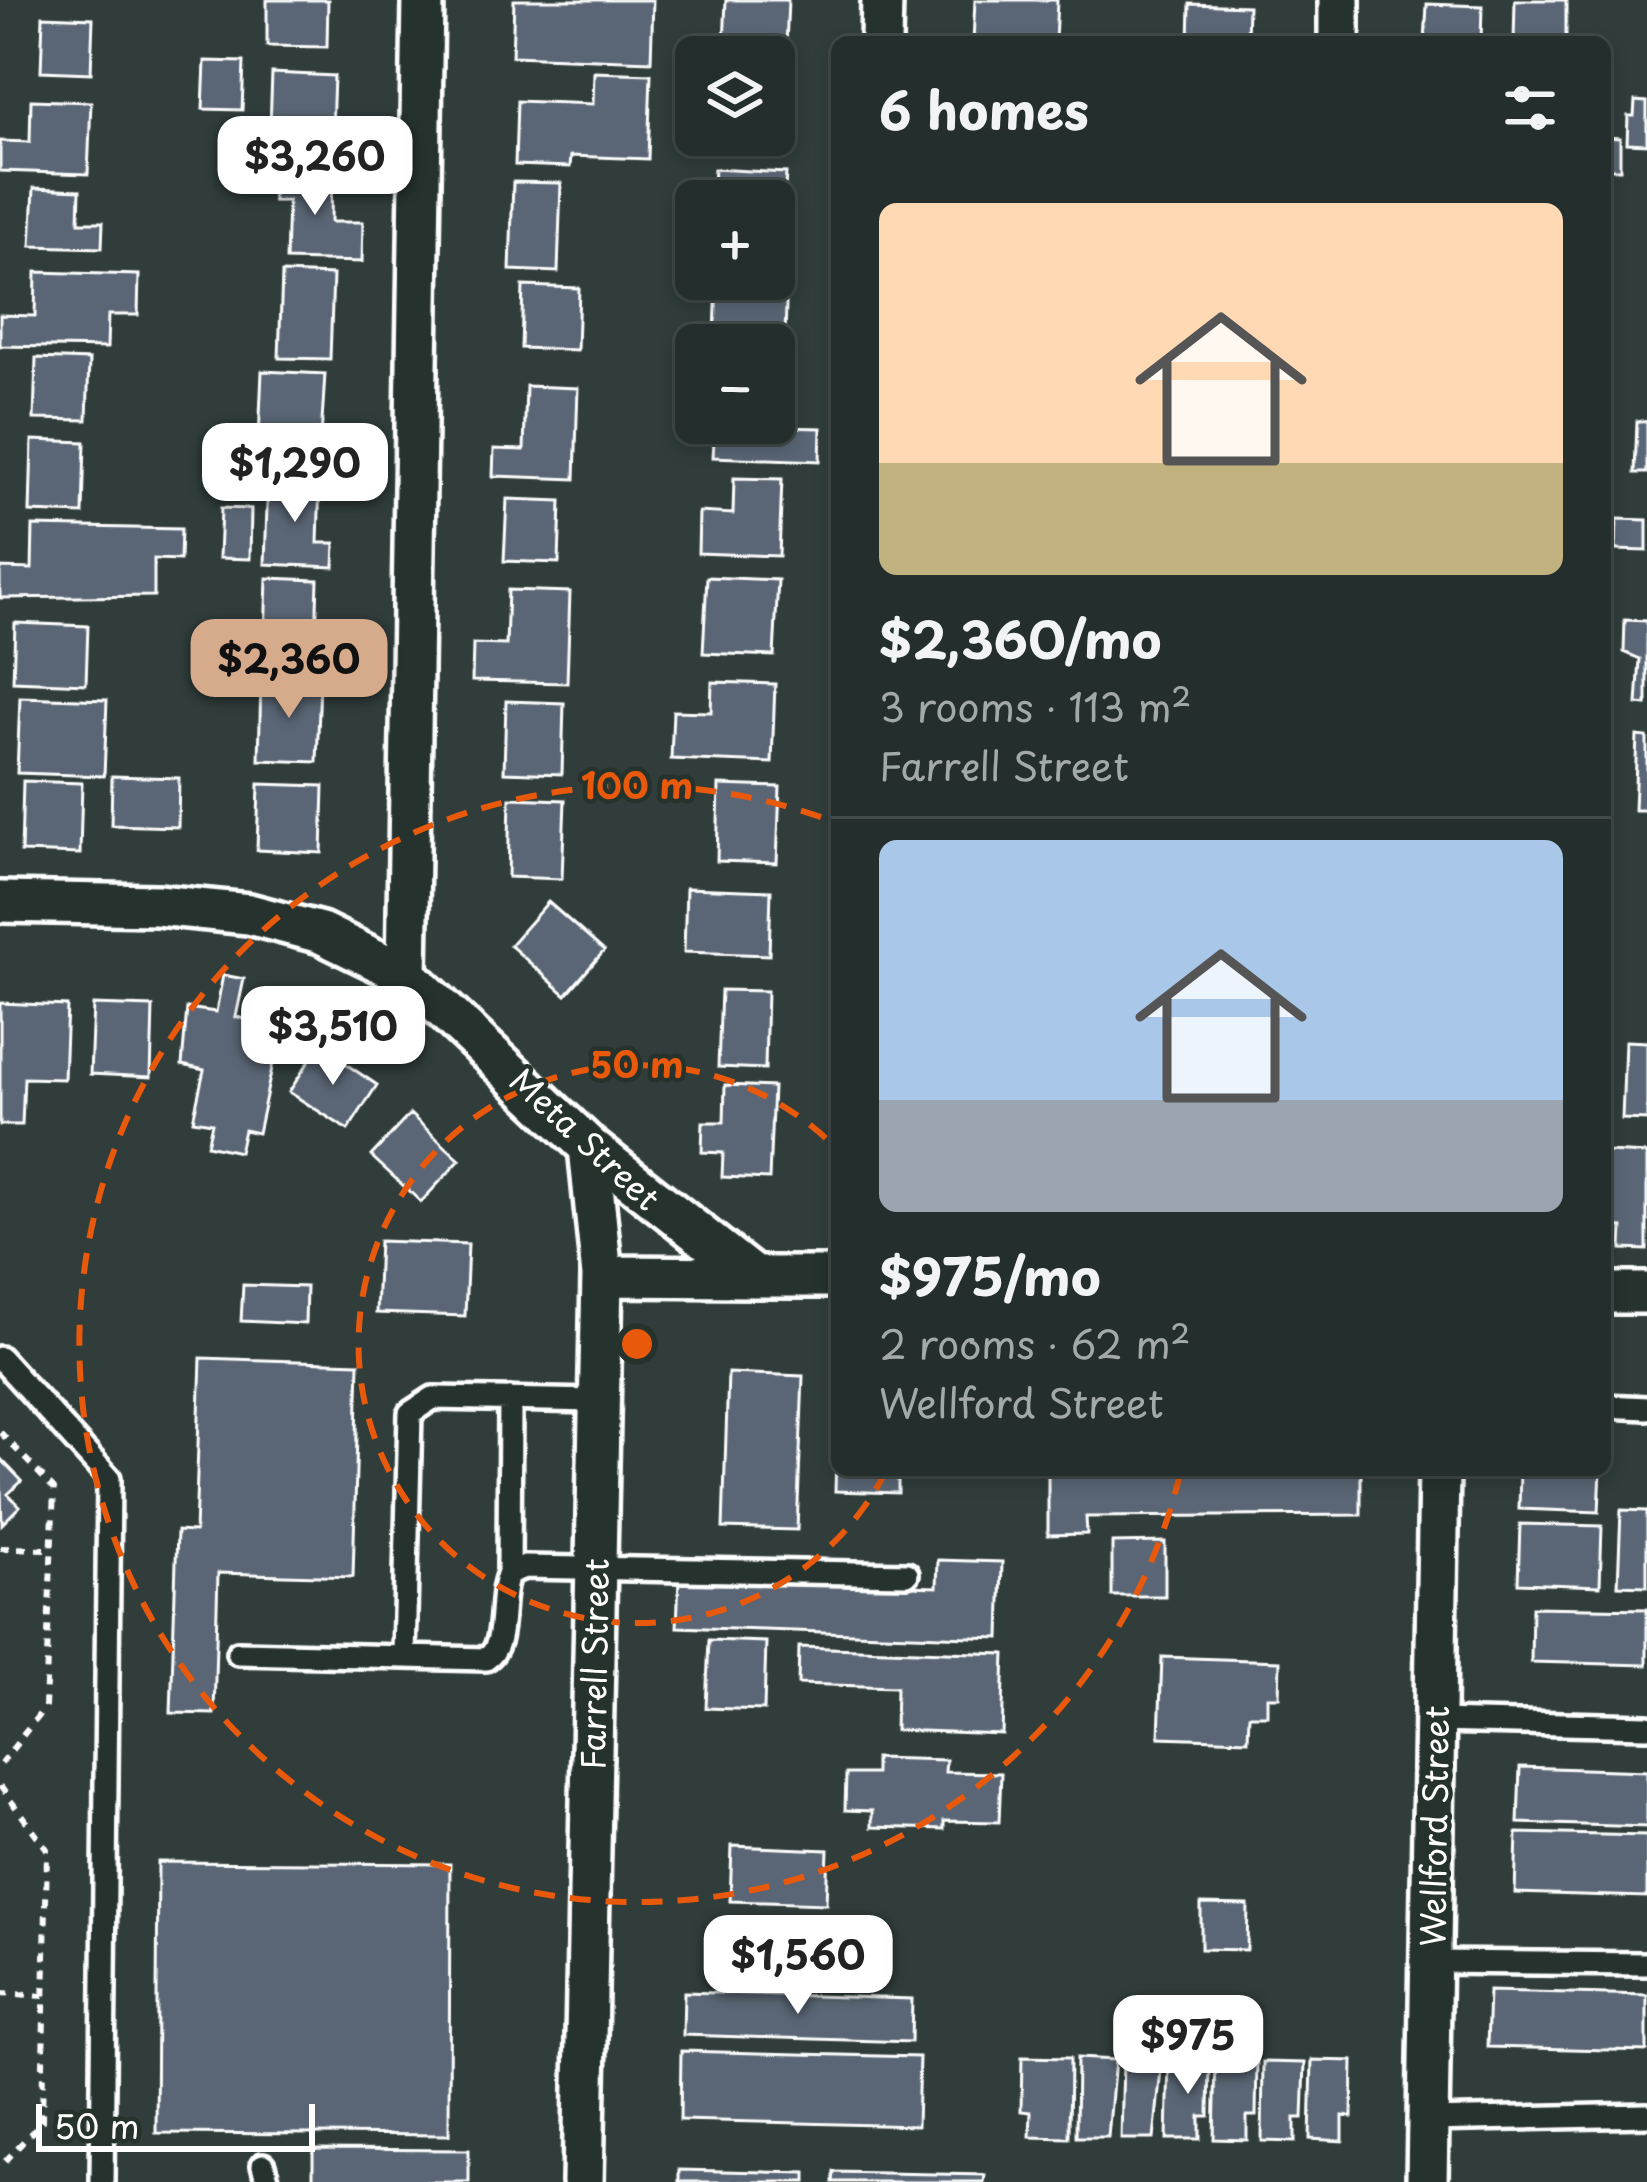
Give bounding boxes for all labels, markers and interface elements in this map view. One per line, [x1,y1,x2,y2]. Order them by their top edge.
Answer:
map controls [675,36,795,444]
button: layers [675,36,795,156]
text: 6 homes [879,70,1089,147]
icon: filters [1497,75,1563,141]
pin: $3,260 [217,116,413,218]
text: $3,260 [245,125,385,184]
button: + [675,180,795,300]
icon: home [1113,281,1329,497]
button: − [675,324,795,444]
pin: $1,290 [197,423,393,525]
text: $1,290 [229,432,361,491]
text: $2,360/mo [879,599,1162,676]
pin: $2,360 [191,619,387,721]
text: $2,360 [218,628,360,687]
text: 3 rooms · 113 m² [879,676,1192,735]
text: Farrell Street [879,735,1129,794]
text: 100 m [581,757,693,811]
icon: home [1113,918,1329,1134]
pin: $3,510 [235,986,431,1088]
text: $3,510 [268,995,398,1054]
text: 50 m [590,1036,684,1090]
street label: Meta Street [499,1055,673,1221]
text: $975/mo [879,1236,1101,1313]
text: 2 rooms · 62 m² [879,1313,1191,1372]
centre of rings [616,1323,658,1365]
text: Wellford Street [879,1372,1164,1431]
street label: Farrell Street [566,1558,620,1770]
street label: Wellford Street [1406,1705,1460,1947]
pin: $1,560 [700,1915,896,2017]
text: $1,560 [731,1924,865,1983]
pin: $975 [1117,1995,1259,2097]
text: $975 [1140,2004,1236,2063]
scale bar [36,2098,315,2151]
text: 50 m [54,2100,140,2150]

